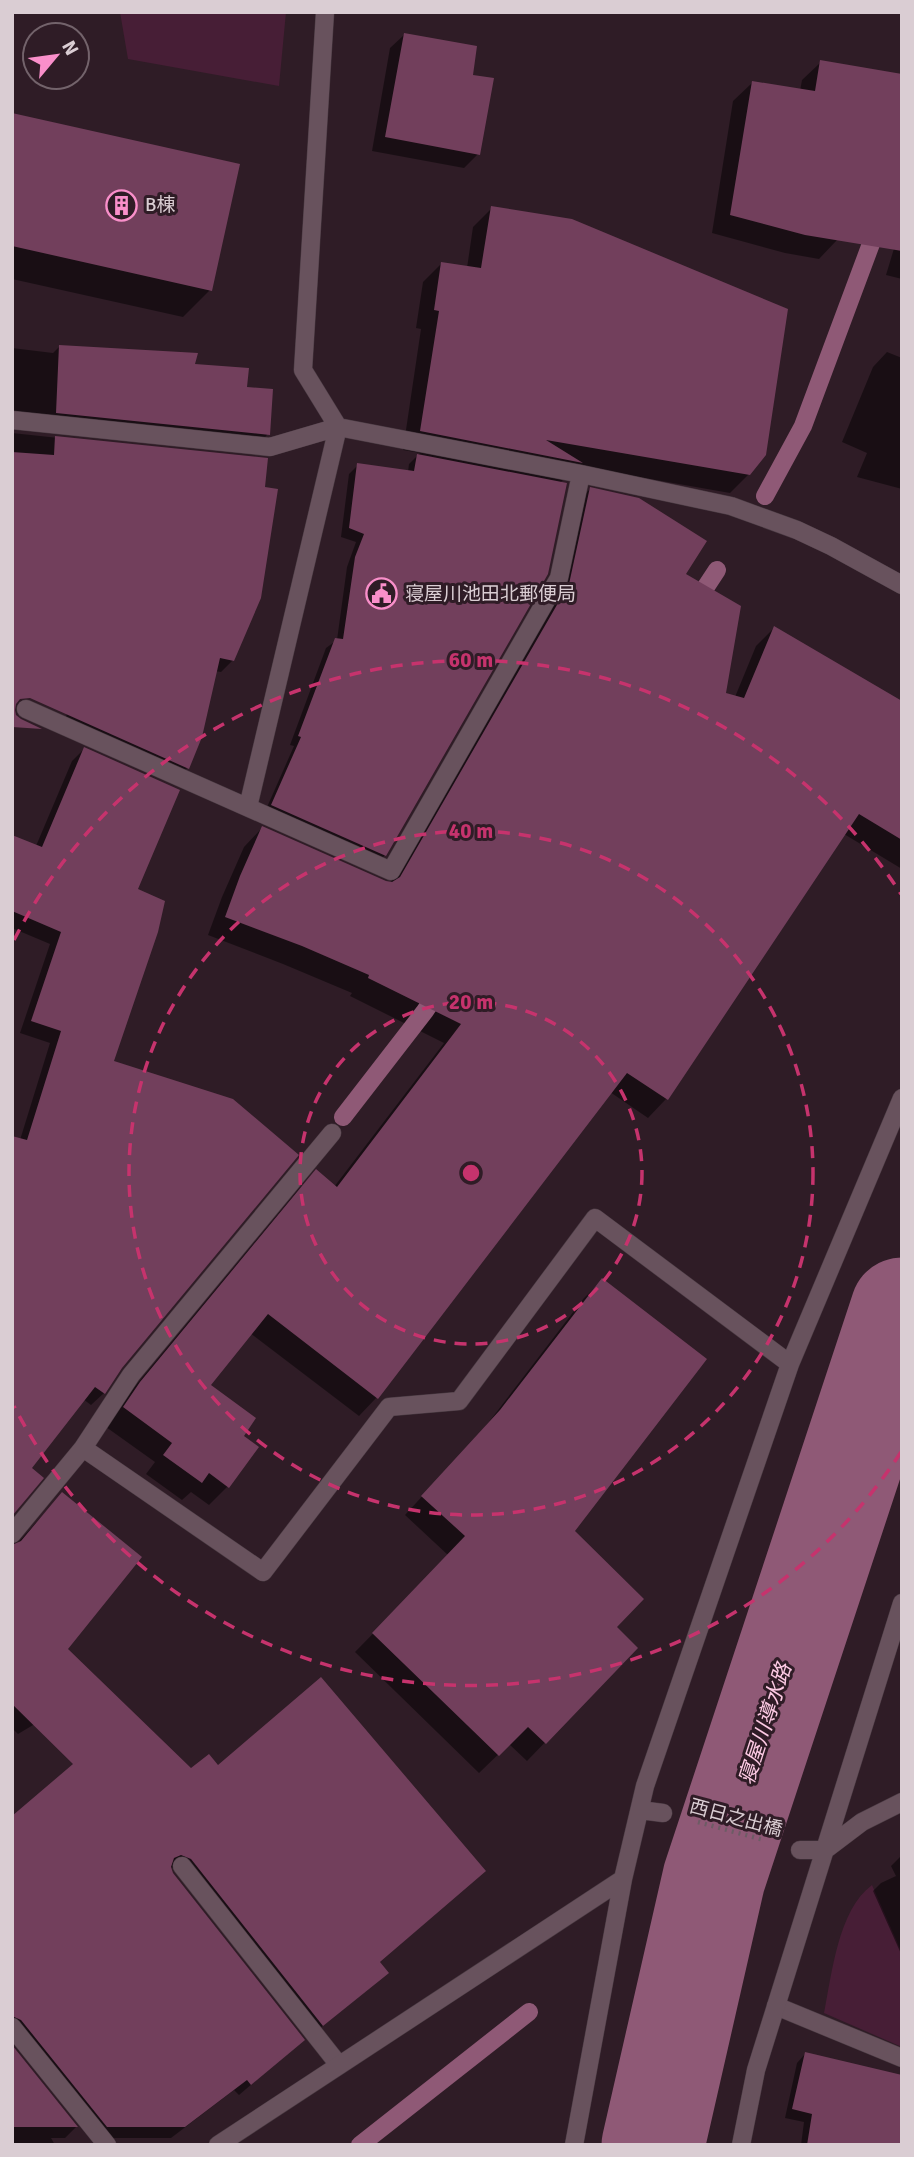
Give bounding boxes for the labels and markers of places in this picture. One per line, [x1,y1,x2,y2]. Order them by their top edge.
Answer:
building icon: B棟 [105,188,139,222]
place label: B棟 [145,193,176,217]
public building icon: 寝屋川池田北郵便局 [365,577,399,611]
place label: 寝屋川池田北郵便局 [405,582,576,606]
centre of rings [459,1161,483,1185]

